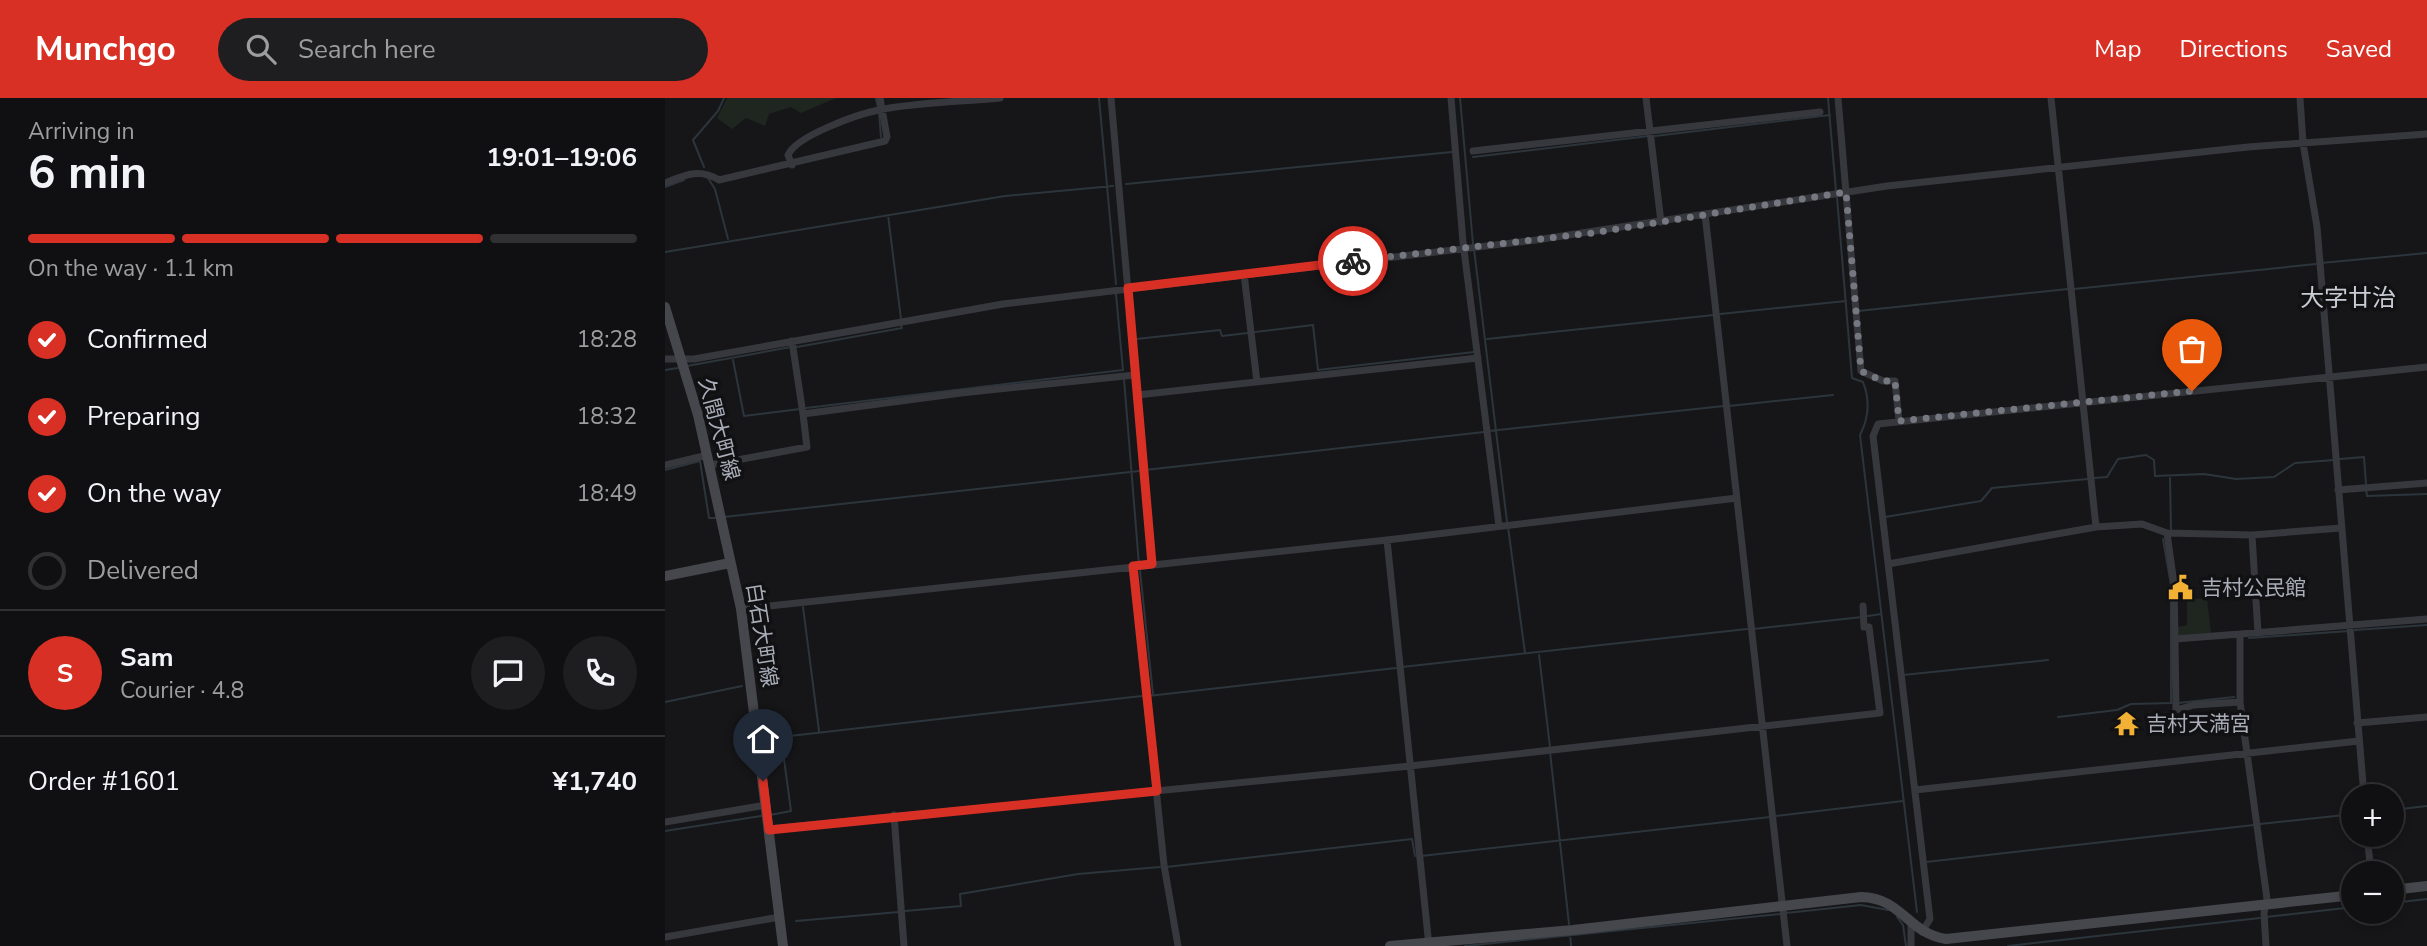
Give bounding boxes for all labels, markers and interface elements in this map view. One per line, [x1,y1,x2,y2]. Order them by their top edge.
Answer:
search box [218,18,708,81]
text: Munchgo [35,27,176,72]
icon: search [242,30,280,68]
text: Search here [298,32,436,67]
text: Map [2094,33,2141,65]
text: Directions [2179,33,2288,65]
text: Saved [2326,33,2392,65]
text: Arriving in [28,116,135,147]
text: 19:01–19:06 [486,140,637,175]
text: 6 min [28,141,147,204]
courier [1318,226,1388,296]
icon: bike [1334,242,1372,280]
text: On the way · 1.1 km [28,253,234,284]
district label: 大字廿治 [2300,282,2396,314]
pin [2162,319,2222,391]
icon: check [28,321,66,359]
text: Confirmed [87,322,208,357]
text: 18:28 [577,324,637,355]
icon: bag [2173,330,2211,368]
street label: 久間大町線 [692,375,746,483]
icon: check [28,398,66,436]
text: Preparing [87,399,200,434]
text: 18:32 [577,401,637,432]
icon: check [28,475,66,513]
text: On the way [87,476,221,511]
text: 18:49 [577,478,637,509]
text: Delivered [87,553,199,588]
public building icon: 吉村公民館 [2167,574,2195,602]
place label: 吉村公民館 [2201,574,2306,602]
street label: 白石大町線 [740,581,784,689]
button: chat [471,636,545,710]
button: phone [563,636,637,710]
text: Sam [120,640,173,675]
text: S [57,656,73,691]
text: Courier · 4.8 [120,675,244,706]
pin [733,709,793,781]
temple icon: 吉村天満宮 [2112,710,2140,738]
place label: 吉村天満宮 [2146,710,2251,738]
icon: home [744,720,782,758]
text: Order #1601 [28,764,180,799]
text: ¥1,740 [553,764,637,799]
map controls [2341,784,2404,924]
button: + [2341,784,2404,847]
button: − [2341,861,2404,924]

